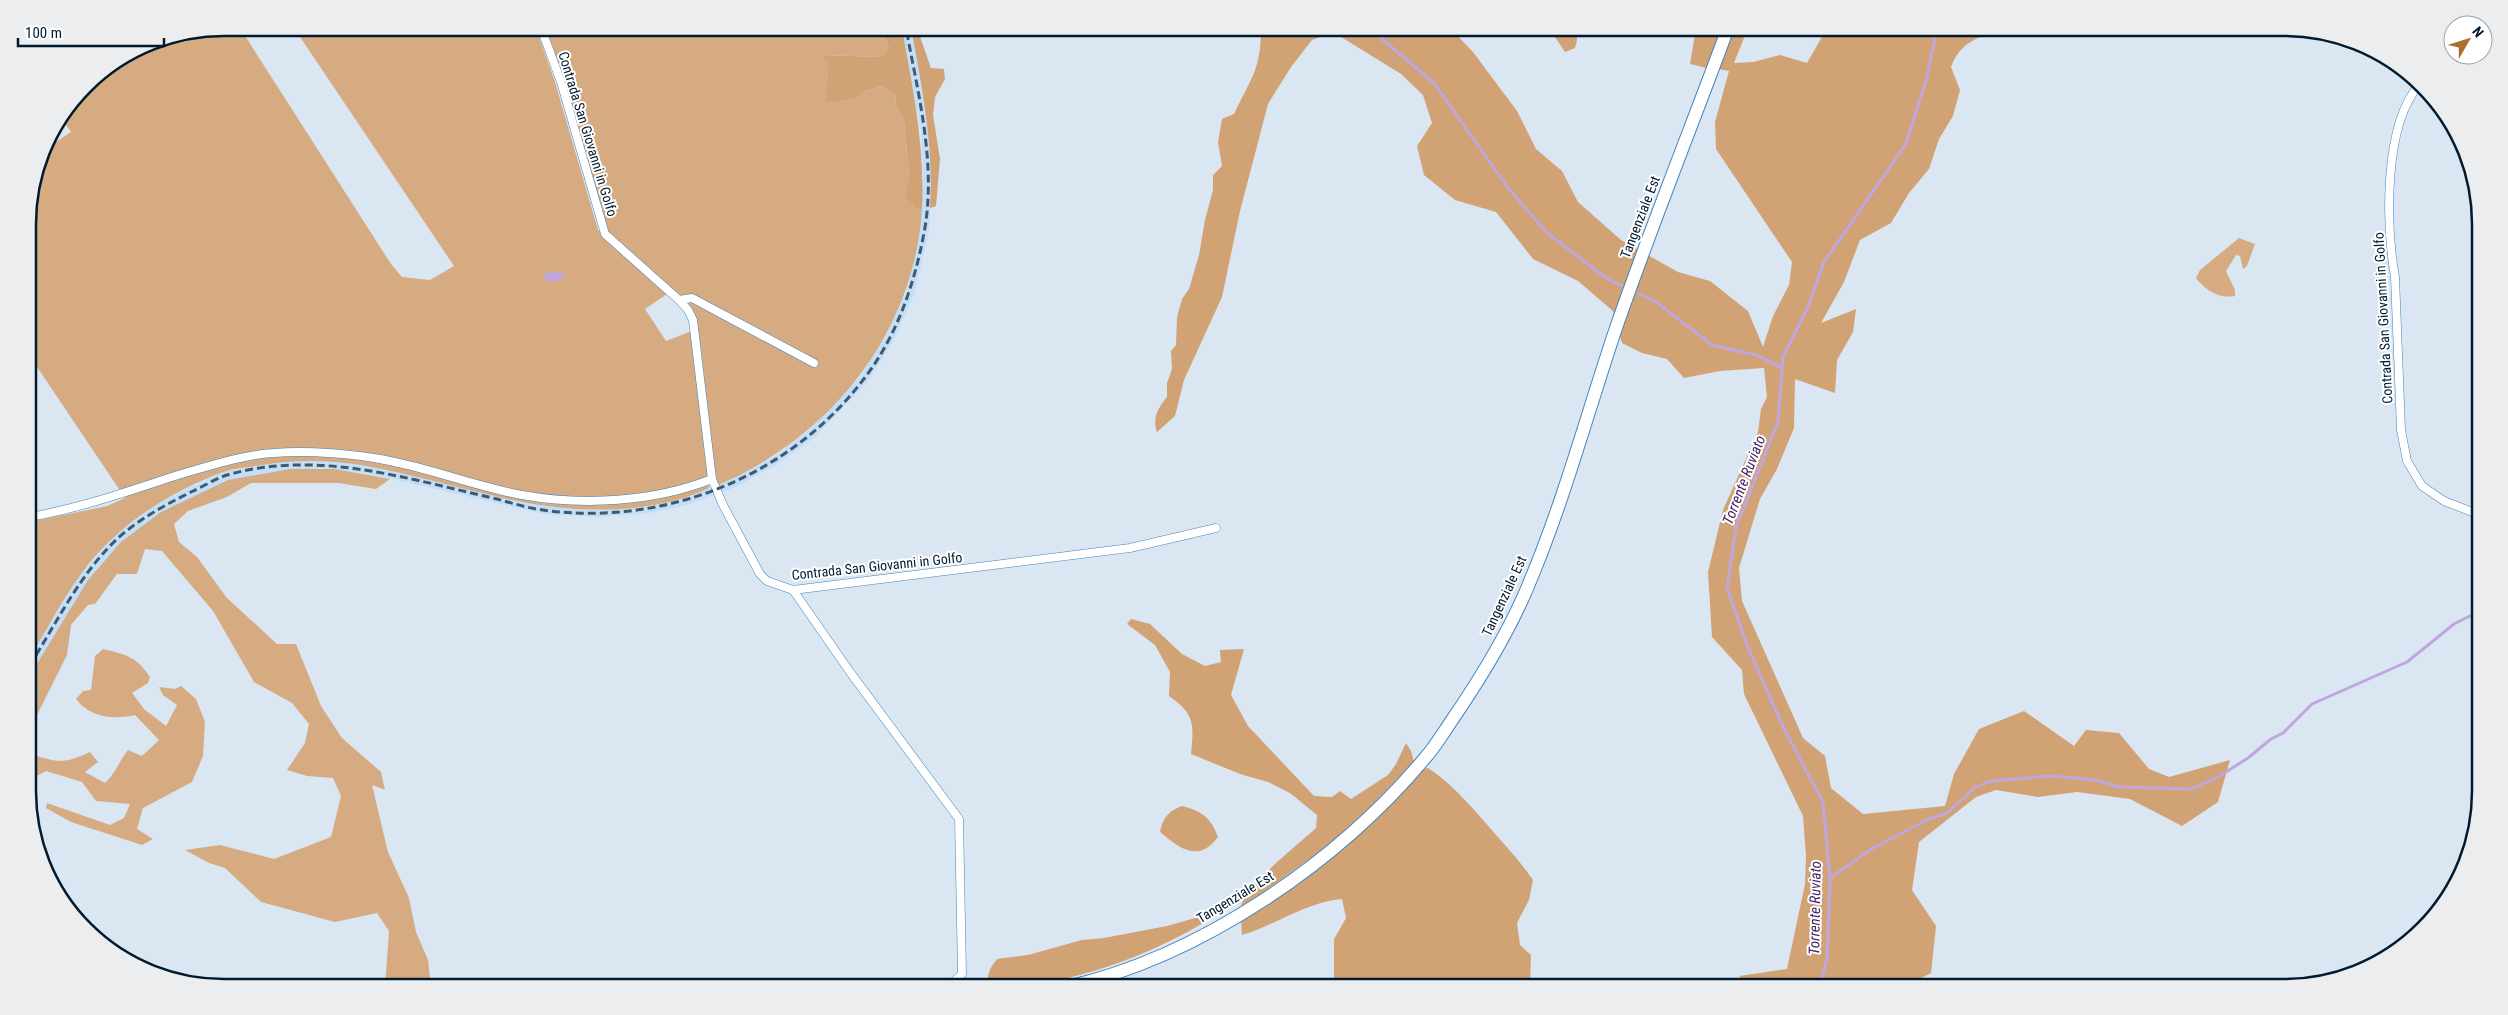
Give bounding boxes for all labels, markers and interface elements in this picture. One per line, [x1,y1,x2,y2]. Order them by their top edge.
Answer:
scale bar [18,15,164,47]
north arrow [2443,15,2493,65]
text: N [2469,23,2487,40]
text: 100 m [25,24,62,42]
street label: Contrada San Giovanni in Golfo [555,50,621,218]
street label: Tangenziale Est [1617,174,1663,260]
street label: Contrada San Giovanni in Golfo [2371,232,2395,404]
water label: Torrente Ruviato [1719,433,1769,527]
street label: Contrada San Giovanni in Golfo [791,549,963,583]
street label: Tangenziale Est [1478,553,1530,639]
water label: Torrente Ruviato [1805,861,1825,955]
street label: Tangenziale Est [1194,868,1276,926]

